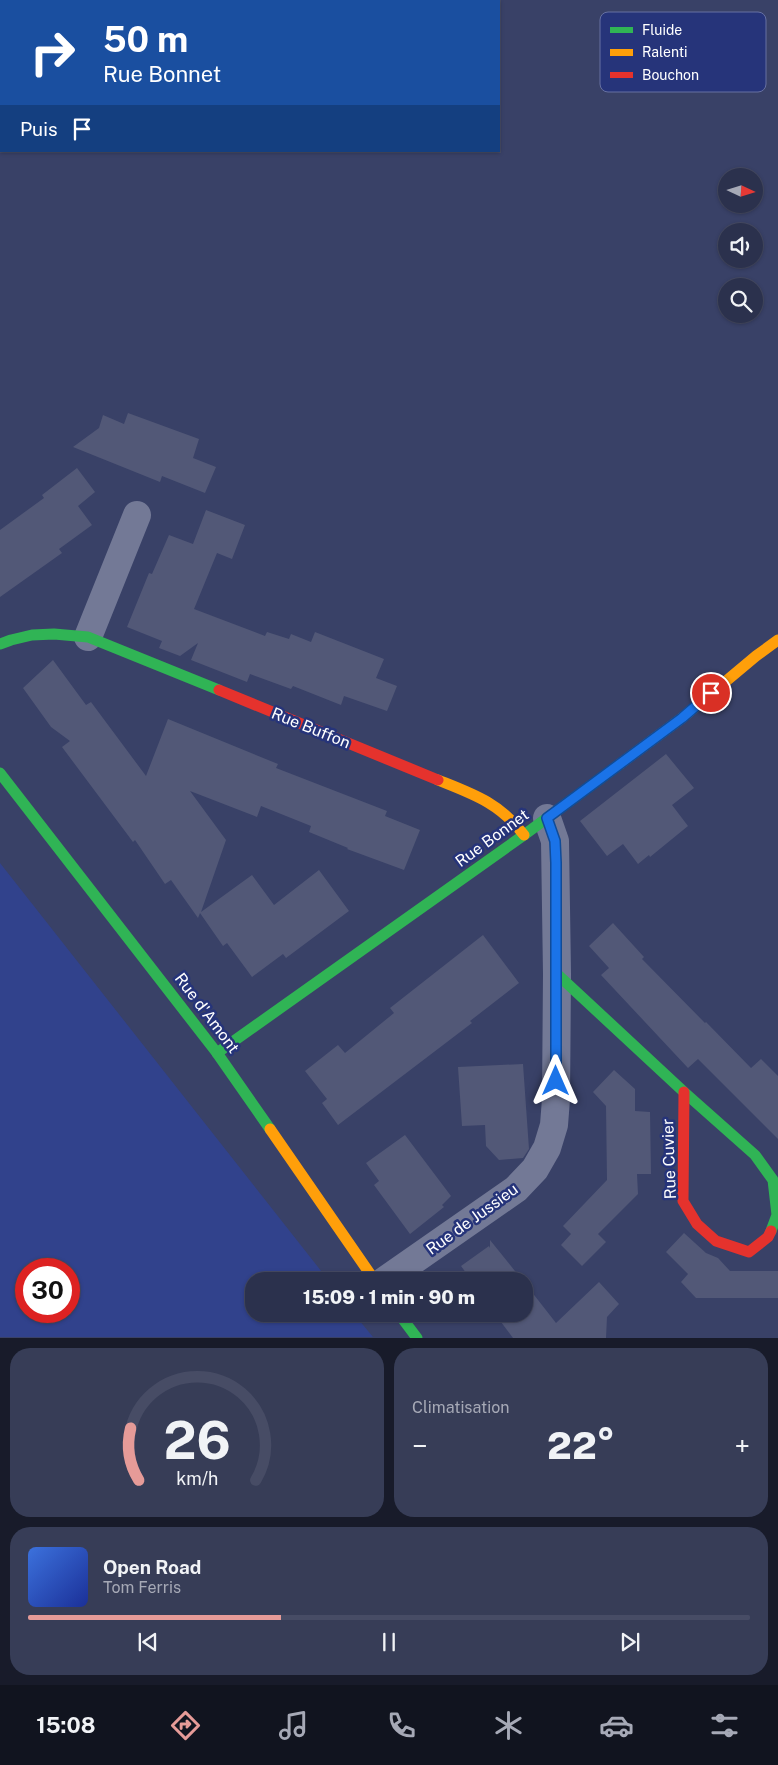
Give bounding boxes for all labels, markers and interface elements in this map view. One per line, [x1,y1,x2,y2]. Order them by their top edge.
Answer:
legend [600,12,766,92]
text: 50 m [103,19,188,60]
icon: right [20,20,85,85]
text: Fluide [642,22,682,38]
text: Ralenti [642,44,688,60]
text: Rue Bonnet [103,61,221,87]
text: Bouchon [642,67,699,83]
icon: arrive [68,115,96,143]
text: Puis [20,118,58,140]
north arrow [718,168,762,212]
map controls [718,168,763,323]
button: sound [718,223,763,268]
button: search [718,278,763,323]
pin [690,672,732,714]
icon: arrive [697,679,725,707]
street label: Rue Buffon [269,704,353,752]
street label: Rue Bonnet [452,805,532,871]
street label: Rue d'Amont [171,969,243,1057]
position arrow [529,1054,581,1106]
street label: Rue Cuvier [658,1118,680,1200]
street label: Rue de Jussieu [422,1179,522,1259]
speed limit sign: 30 [15,1258,80,1323]
text: 15:09 · 1 min · 90 m [303,1286,475,1308]
text: Climatisation [412,1398,509,1417]
text: 26 [163,1410,231,1471]
text: 22° [547,1423,615,1468]
text: − [412,1429,428,1462]
text: + [734,1429,750,1462]
text: km/h [176,1468,218,1489]
text: Open Road [103,1556,201,1578]
text: Tom Ferris [103,1578,181,1597]
icon: previous [134,1628,162,1656]
icon: pause [375,1628,403,1656]
icon: next [616,1628,644,1656]
icon: directions [168,1708,203,1743]
icon: music [276,1708,311,1743]
icon: phone [384,1708,419,1743]
icon: climate [491,1708,526,1743]
icon: car [599,1708,634,1743]
icon: filters [707,1708,742,1743]
text: 15:08 [36,1712,95,1738]

